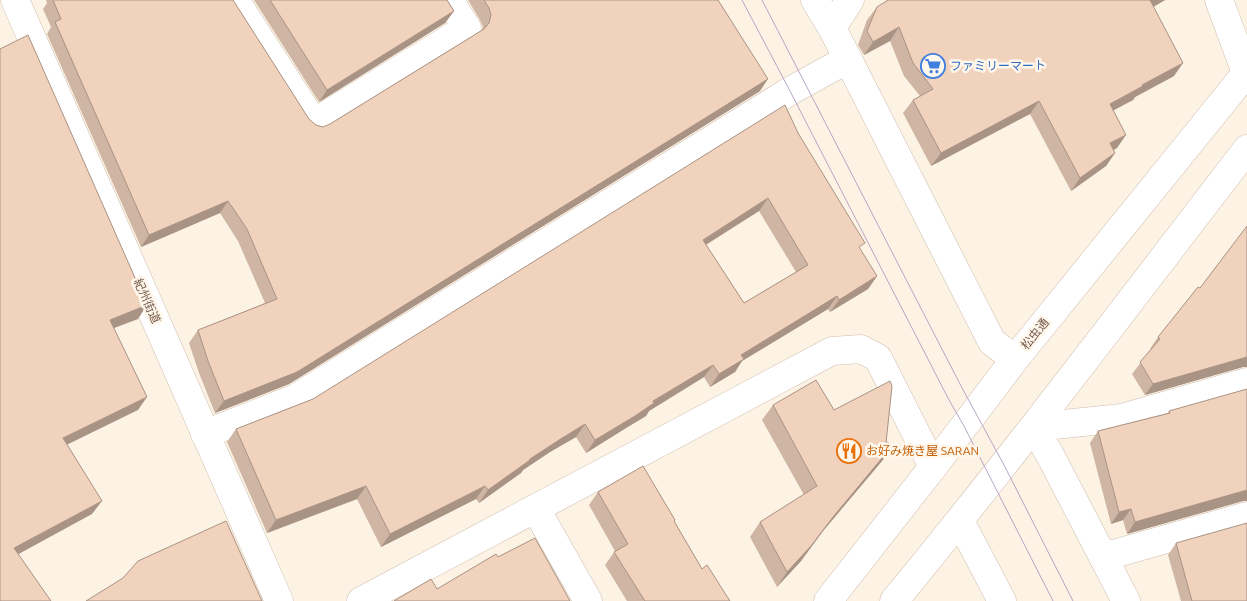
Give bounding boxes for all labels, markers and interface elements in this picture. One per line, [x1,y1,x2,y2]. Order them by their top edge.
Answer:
supermarket icon: ファミリーマート [920,53,946,79]
place label: ファミリーマート [950,59,1046,72]
street label: 紀州街道 [132,276,163,325]
street label: 松虫通 [1018,316,1051,352]
restaurant icon: お好み焼き屋 SARAN [836,438,862,464]
place label: お好み焼き屋 SARAN [866,444,979,457]

